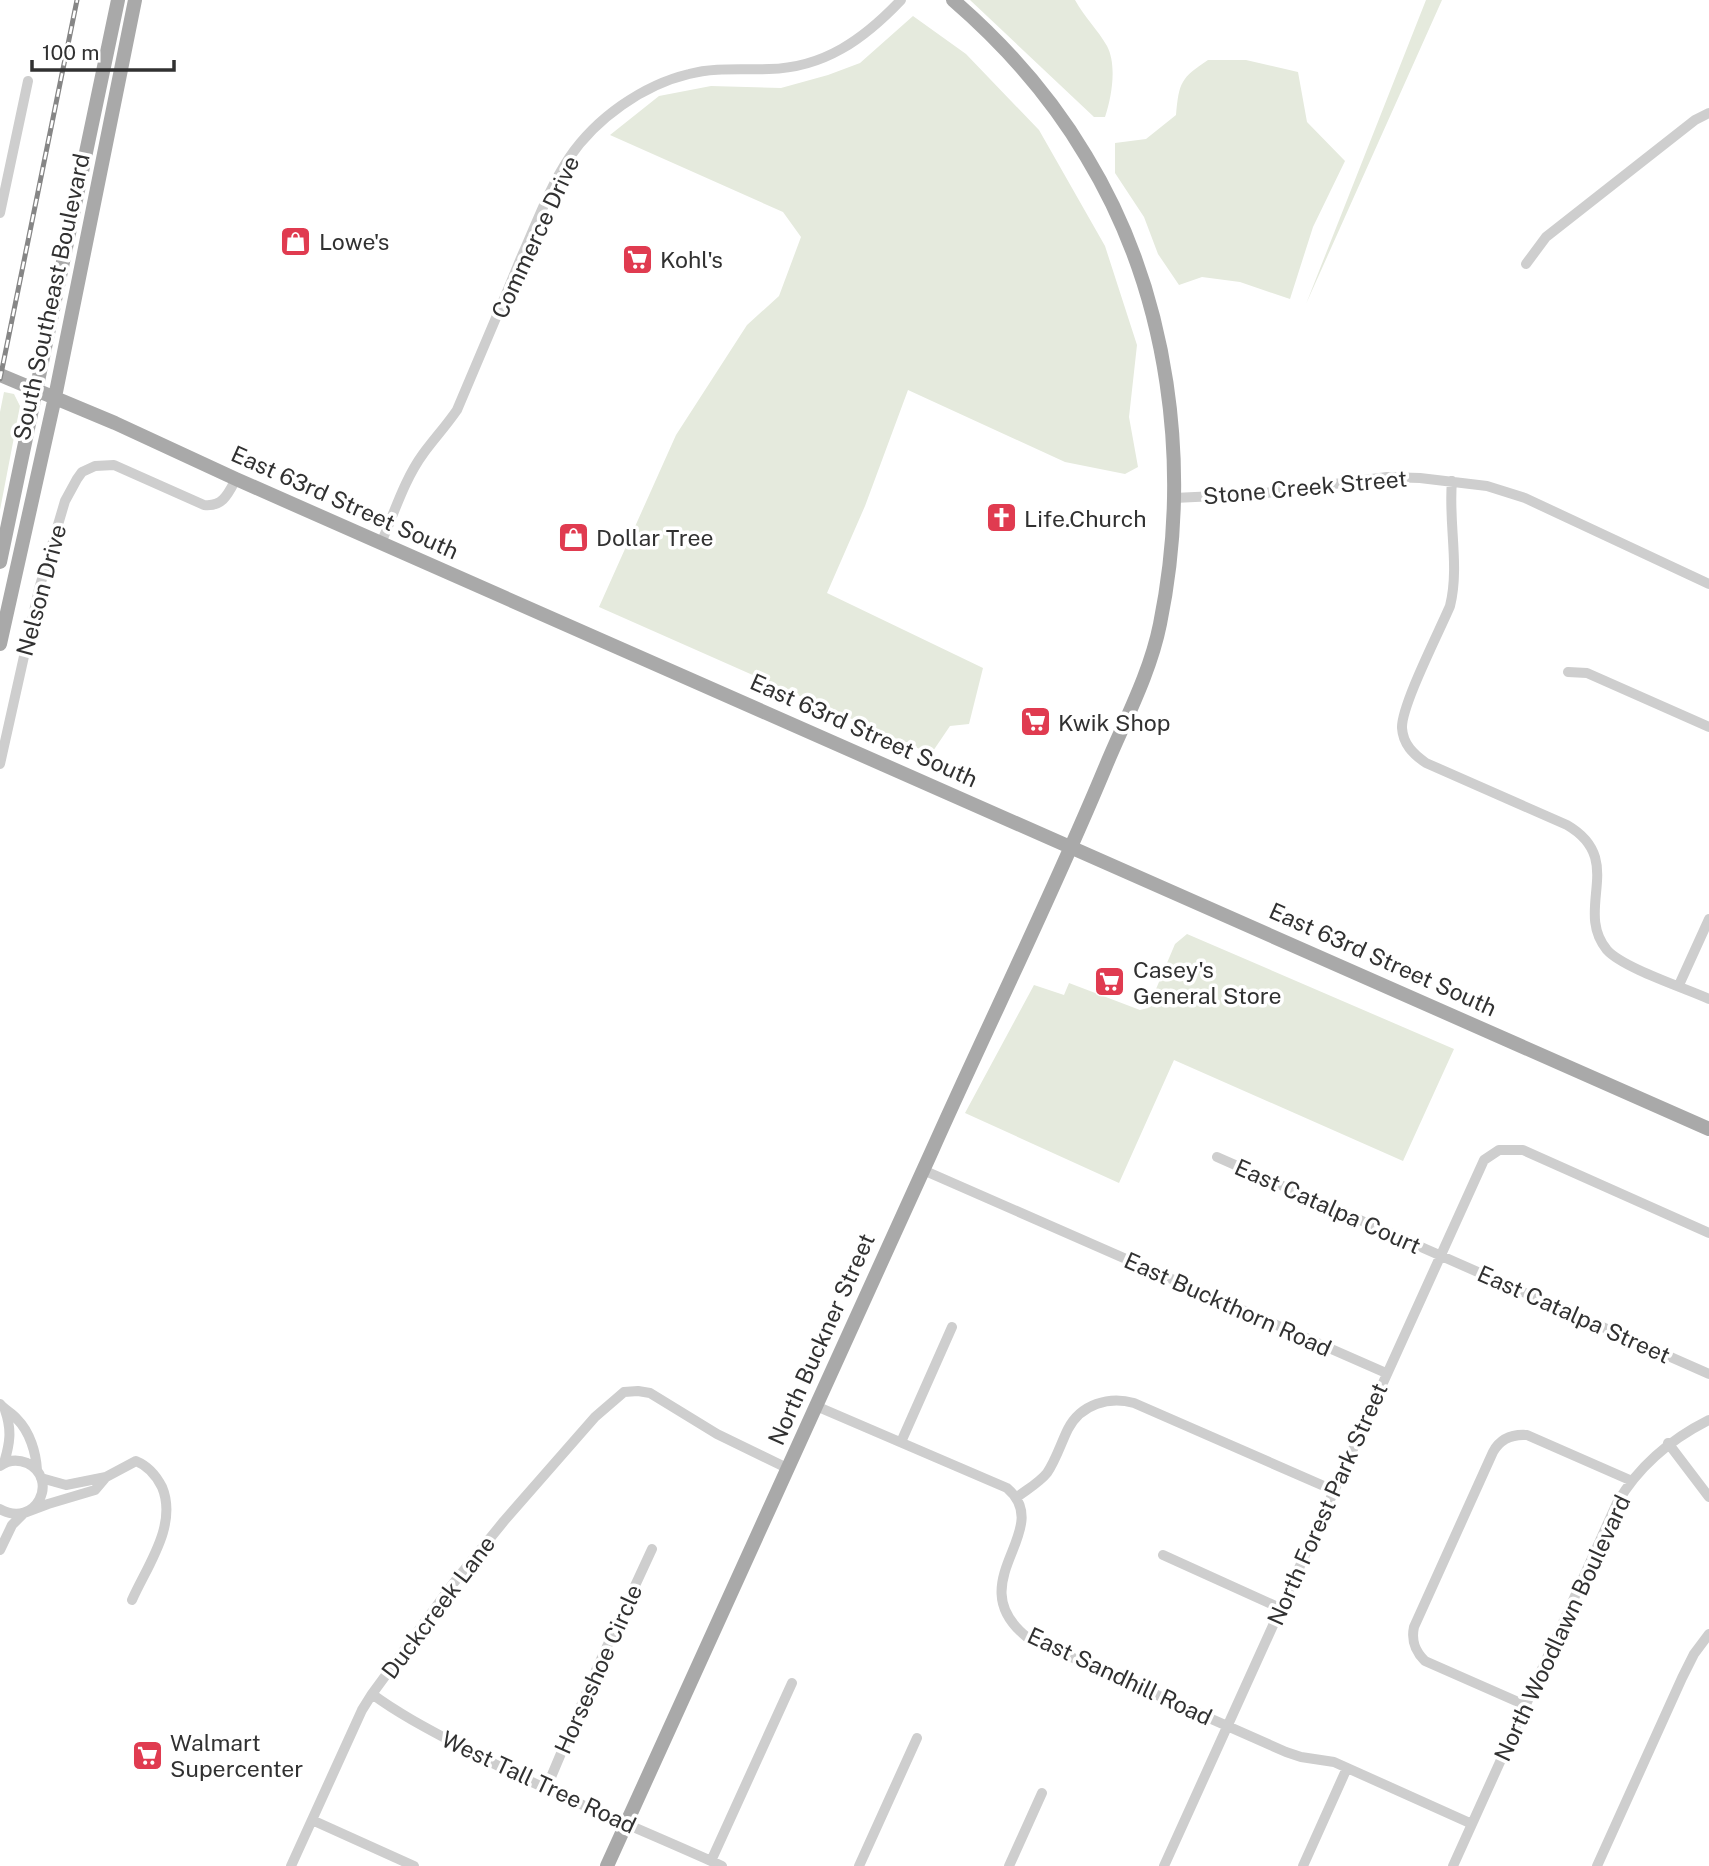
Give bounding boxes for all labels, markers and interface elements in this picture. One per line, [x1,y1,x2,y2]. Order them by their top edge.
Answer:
scale bar [32,28,173,72]
text: 100 m [42,40,99,65]
street label: South Southeast Boulevard [7,151,95,443]
street label: Commerce Drive [485,151,585,323]
shop icon: Lowe's [279,224,313,258]
place label: Lowe's [319,228,389,255]
supermarket icon: Kohl's [620,242,654,276]
place label: Kohl's [660,246,723,273]
street label: East 63rd Street South [227,440,463,564]
street label: Stone Creek Street [1202,465,1408,509]
church icon: Life.Church [984,501,1018,535]
place label: Life.Church [1024,505,1146,532]
shop icon: Dollar Tree [556,520,590,554]
street label: Nelson Drive [10,521,72,659]
place label: Dollar Tree [596,524,714,551]
street label: East 63rd Street South [746,668,982,792]
supermarket icon: Kwik Shop [1018,705,1052,739]
place label: Kwik Shop [1058,709,1170,736]
street label: East 63rd Street South [1265,897,1501,1021]
place label: Casey's General Store [1133,956,1281,1009]
supermarket icon: Casey's General Store [1093,965,1127,999]
street label: East Catalpa Court [1231,1153,1425,1259]
street label: North Buckner Street [762,1229,880,1449]
street label: East Buckthorn Road [1120,1246,1336,1362]
street label: East Catalpa Street [1473,1259,1675,1369]
street label: North Forest Park Street [1261,1379,1393,1629]
street label: North Woodlawn Boulevard [1488,1491,1636,1765]
street label: Duckcreek Lane [376,1530,500,1684]
street label: Horseshoe Circle [549,1580,647,1758]
street label: East Sandhill Road [1023,1621,1217,1731]
street label: West Tall Tree Road [437,1725,641,1839]
place label: Walmart Supercenter [170,1729,303,1782]
supermarket icon: Walmart Supercenter [130,1738,164,1772]

